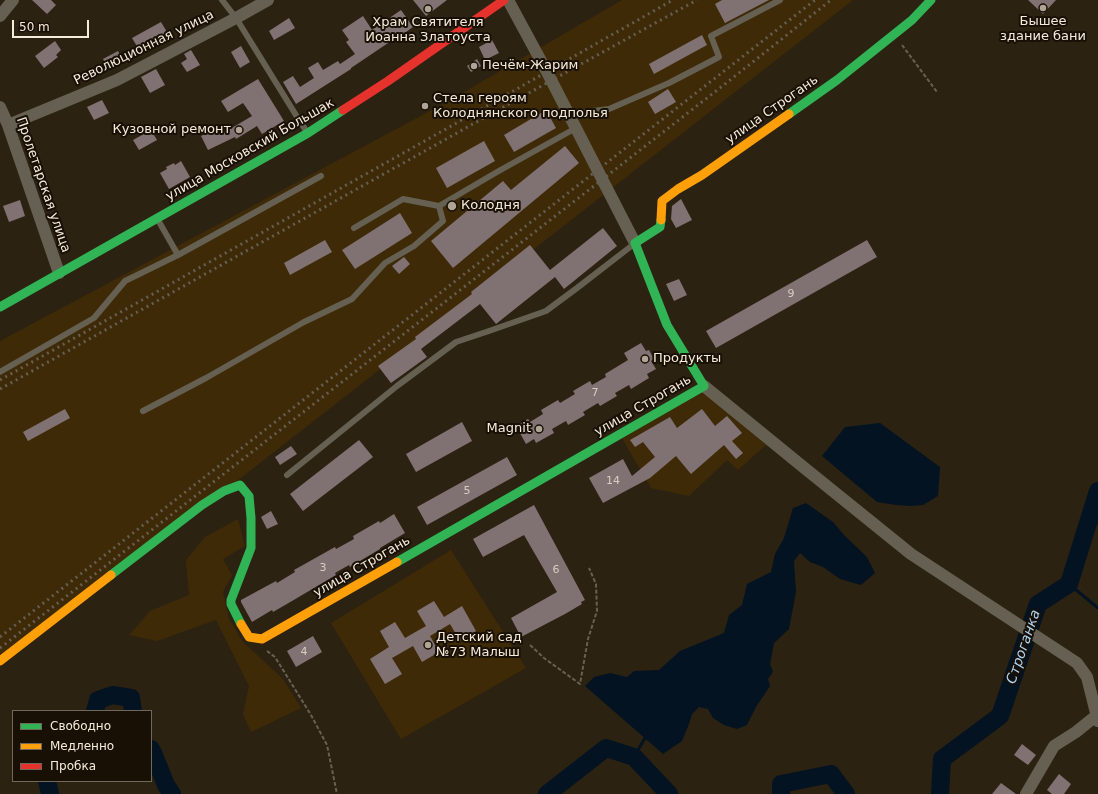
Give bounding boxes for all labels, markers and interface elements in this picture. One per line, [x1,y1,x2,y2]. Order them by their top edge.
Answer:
marker: Бышее здание бани [1038,3,1048,13]
marker: Храм Святителя Иоанна Златоуста [423,4,433,14]
street label: Революционная улица [71,7,217,89]
scale bar [14,12,91,38]
place label: Бышее здание бани [1000,14,1086,45]
place label: Храм Святителя Иоанна Златоуста [365,15,491,46]
text: 50 m [19,20,50,34]
place label: Печём-Жарим [482,58,578,74]
marker: Печём-Жарим [469,61,479,71]
street label: улица Строгань [723,72,821,148]
place label: Стела героям Колоднянского подполья [433,91,608,122]
street label: улица Московский Большак [163,95,337,205]
marker: Стела героям Колоднянского подполья [420,101,430,111]
street label: Пролетарская улица [12,115,74,255]
place label: Кузовной ремонт [112,122,231,138]
marker: Кузовной ремонт [234,125,244,135]
place label: Колодня [461,198,520,214]
marker: Колодня [446,200,458,212]
house number: 9 [788,287,794,301]
place label: Продукты [653,351,721,367]
marker: Продукты [640,354,650,364]
street label: улица Строгань [592,372,694,440]
house number: 7 [592,386,598,400]
place label: Magnit [487,421,531,437]
marker: Magnit [534,424,544,434]
house number: 14 [606,474,620,488]
house number: 5 [464,484,470,498]
street label: улица Строгань [311,533,413,601]
house number: 3 [320,561,326,575]
house number: 6 [553,563,559,577]
water label: Строганка [1003,608,1045,686]
place label: Детский сад №73 Малыш [436,630,522,661]
marker: Детский сад №73 Малыш [423,640,433,650]
house number: 4 [301,645,307,659]
legend [12,710,152,782]
text: Свободно [50,719,111,733]
text: Медленно [50,739,114,753]
text: Пробка [50,759,96,773]

